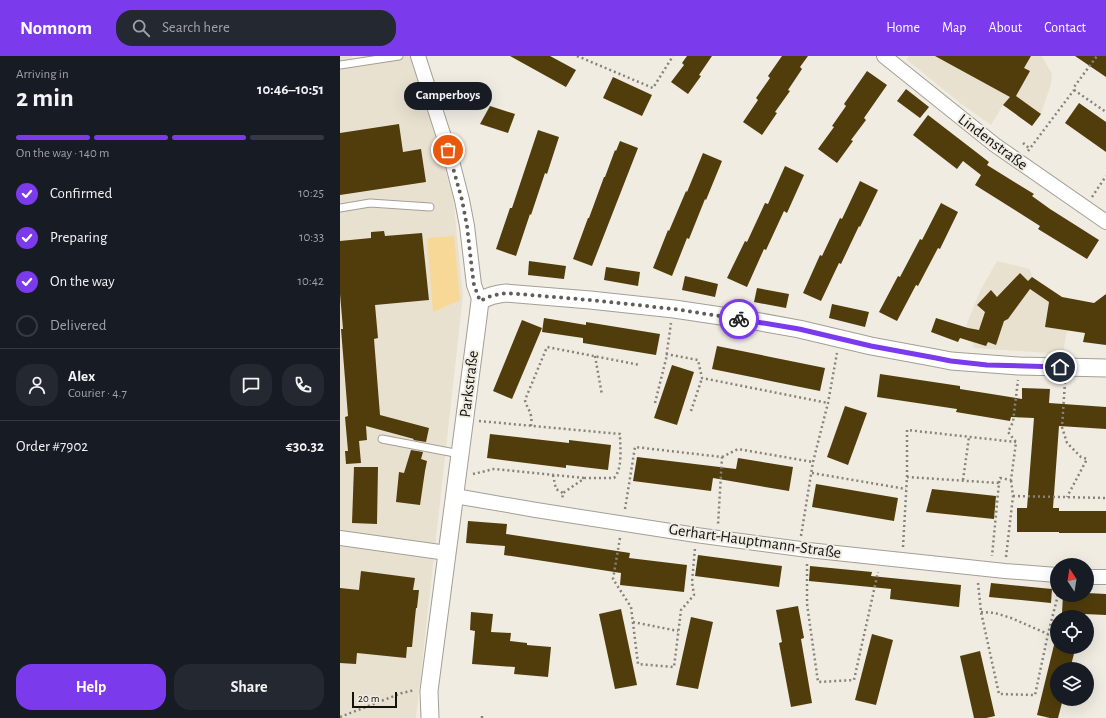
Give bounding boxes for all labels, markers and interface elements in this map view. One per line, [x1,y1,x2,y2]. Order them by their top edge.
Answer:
search box [116,10,396,46]
icon: search [130,17,152,39]
text: Nomnom [20,19,92,38]
text: Search here [162,20,230,35]
text: Home [886,21,920,35]
text: Map [942,21,966,35]
text: About [988,21,1022,35]
text: Contact [1044,21,1086,35]
text: Arriving in [16,68,69,81]
text: 10:46–10:51 [257,82,324,97]
callout: Camperboys [404,82,492,110]
text: 2 min [16,85,74,111]
text: Camperboys [416,89,480,102]
street label: Lindenstraße [955,111,1031,173]
pin [431,133,465,167]
icon: bag [437,139,459,161]
text: On the way · 140 m [16,147,110,160]
icon: check [16,183,38,205]
text: Confirmed [50,186,112,201]
text: 10:25 [298,187,324,200]
icon: check [16,227,38,249]
text: Preparing [50,230,107,245]
text: 10:33 [299,231,324,244]
icon: check [16,271,38,293]
text: On the way [50,274,115,289]
text: 10:42 [298,275,324,288]
courier [719,299,759,339]
icon: bike [728,308,750,330]
text: Delivered [50,318,107,333]
street label: Parkstraße [457,350,481,418]
pin [1043,350,1077,384]
icon: home [1049,356,1071,378]
button: person [16,364,58,406]
button: chat [230,364,272,406]
button: phone [282,364,324,406]
text: Alex [68,369,95,384]
text: Courier · 4.7 [68,387,127,400]
text: Order #7902 [16,439,88,454]
text: €30.32 [286,439,324,454]
street label: Gerhart-Hauptmann-Straße [668,521,842,561]
north arrow [1050,558,1094,602]
map controls [1050,558,1094,706]
button: locate [1050,610,1094,654]
button: layers [1050,662,1094,706]
button: Help [16,664,166,710]
button: Share [174,664,324,710]
scale bar [352,690,397,709]
text: 20 m [358,693,379,704]

